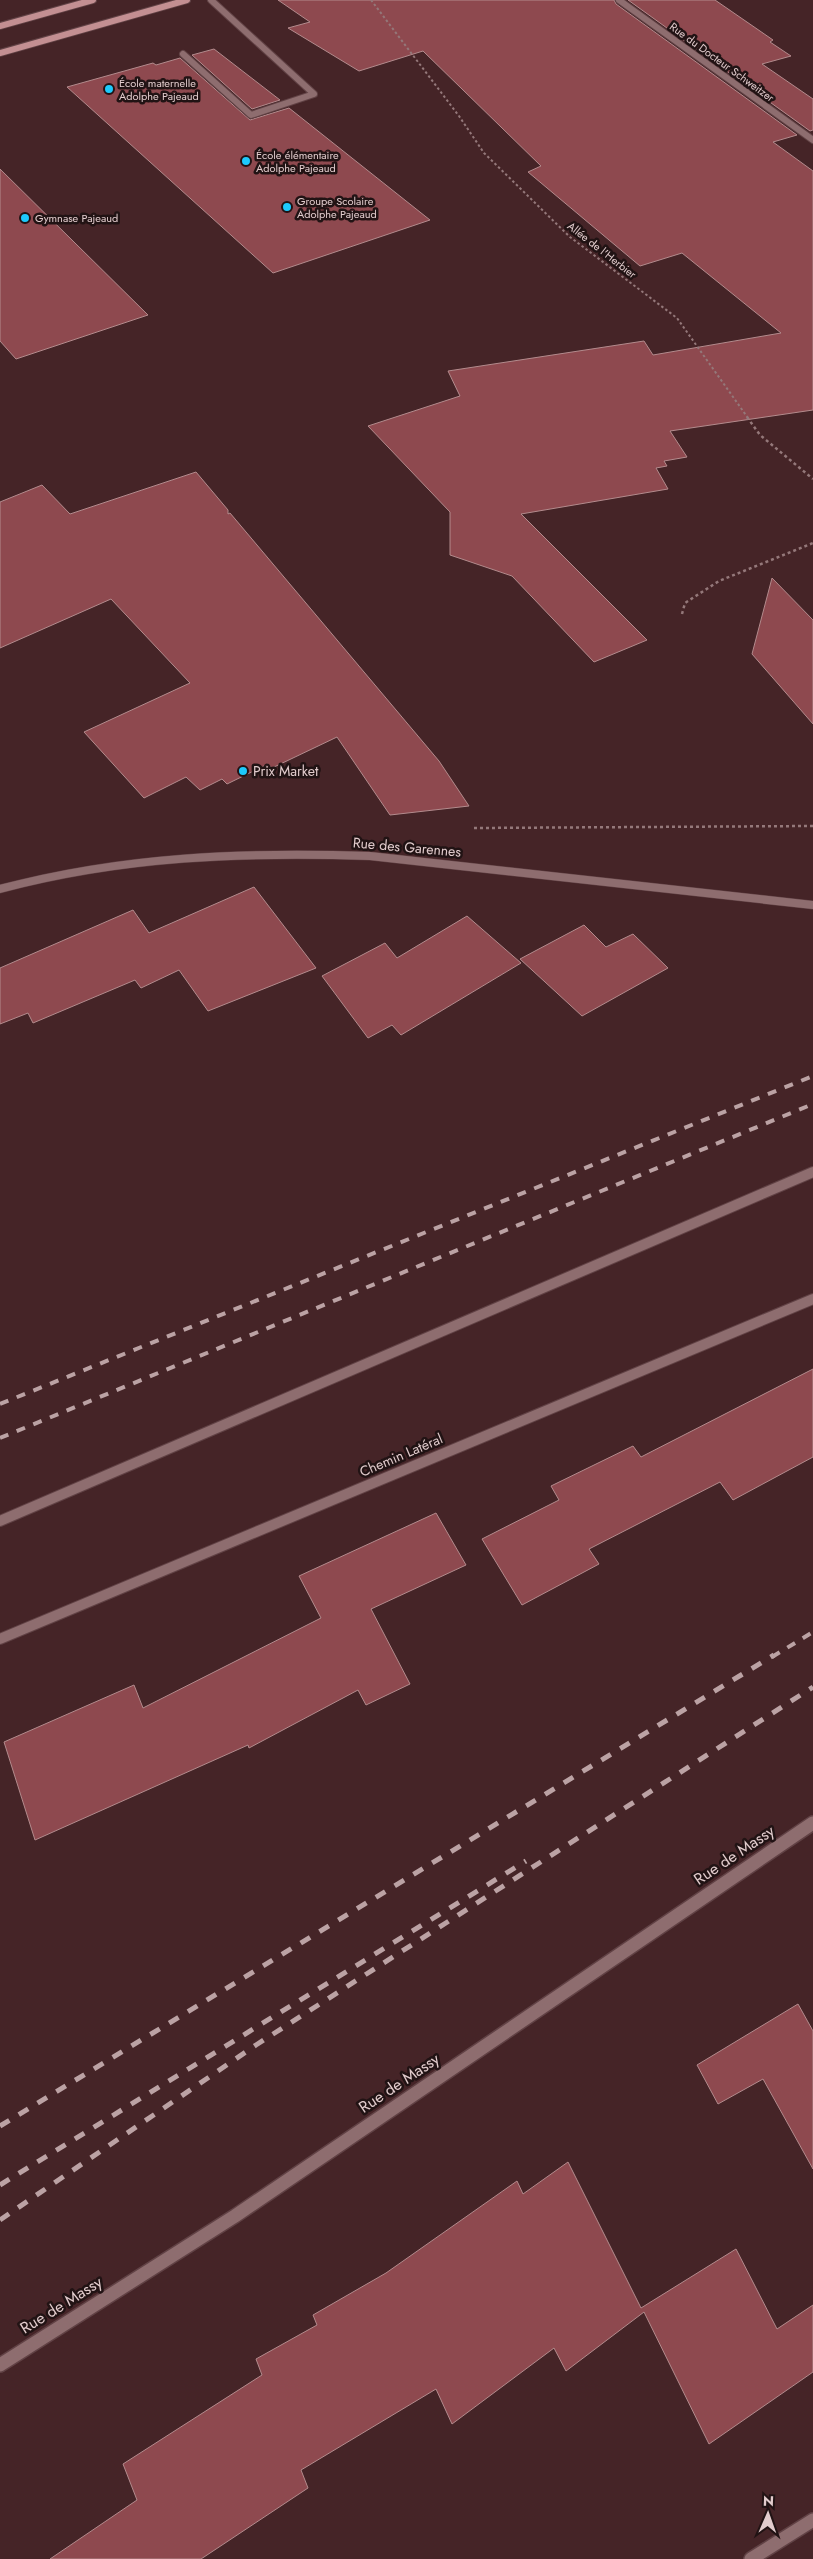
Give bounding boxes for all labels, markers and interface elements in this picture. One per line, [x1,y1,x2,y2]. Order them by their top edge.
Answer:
street label: Rue du Docteur Schweitzer [666,19,778,106]
place label: École maternelle Adolphe Pajeaud [119,75,199,104]
marker: École maternelle Adolphe Pajeaud [103,83,115,95]
place label: École élémentaire Adolphe Pajeaud [256,147,339,176]
marker: École élémentaire Adolphe Pajeaud [240,155,252,167]
place label: Groupe Scolaire Adolphe Pajeaud [297,193,377,222]
marker: Groupe Scolaire Adolphe Pajeaud [281,201,293,213]
place label: Gymnase Pajeaud [35,210,118,226]
marker: Gymnase Pajeaud [19,212,31,224]
street label: Allée de l'Herbier [564,218,640,282]
place label: Prix Market [253,761,319,781]
marker: Prix Market [237,765,249,777]
street label: Rue des Garennes [352,832,462,862]
street label: Chemin Latéral [356,1428,446,1482]
street label: Rue de Massy [689,1819,780,1891]
street label: Rue de Massy [354,2047,445,2119]
street label: Rue de Massy [15,2270,107,2339]
north arrow [743,2489,793,2539]
text: N [763,2491,774,2511]

